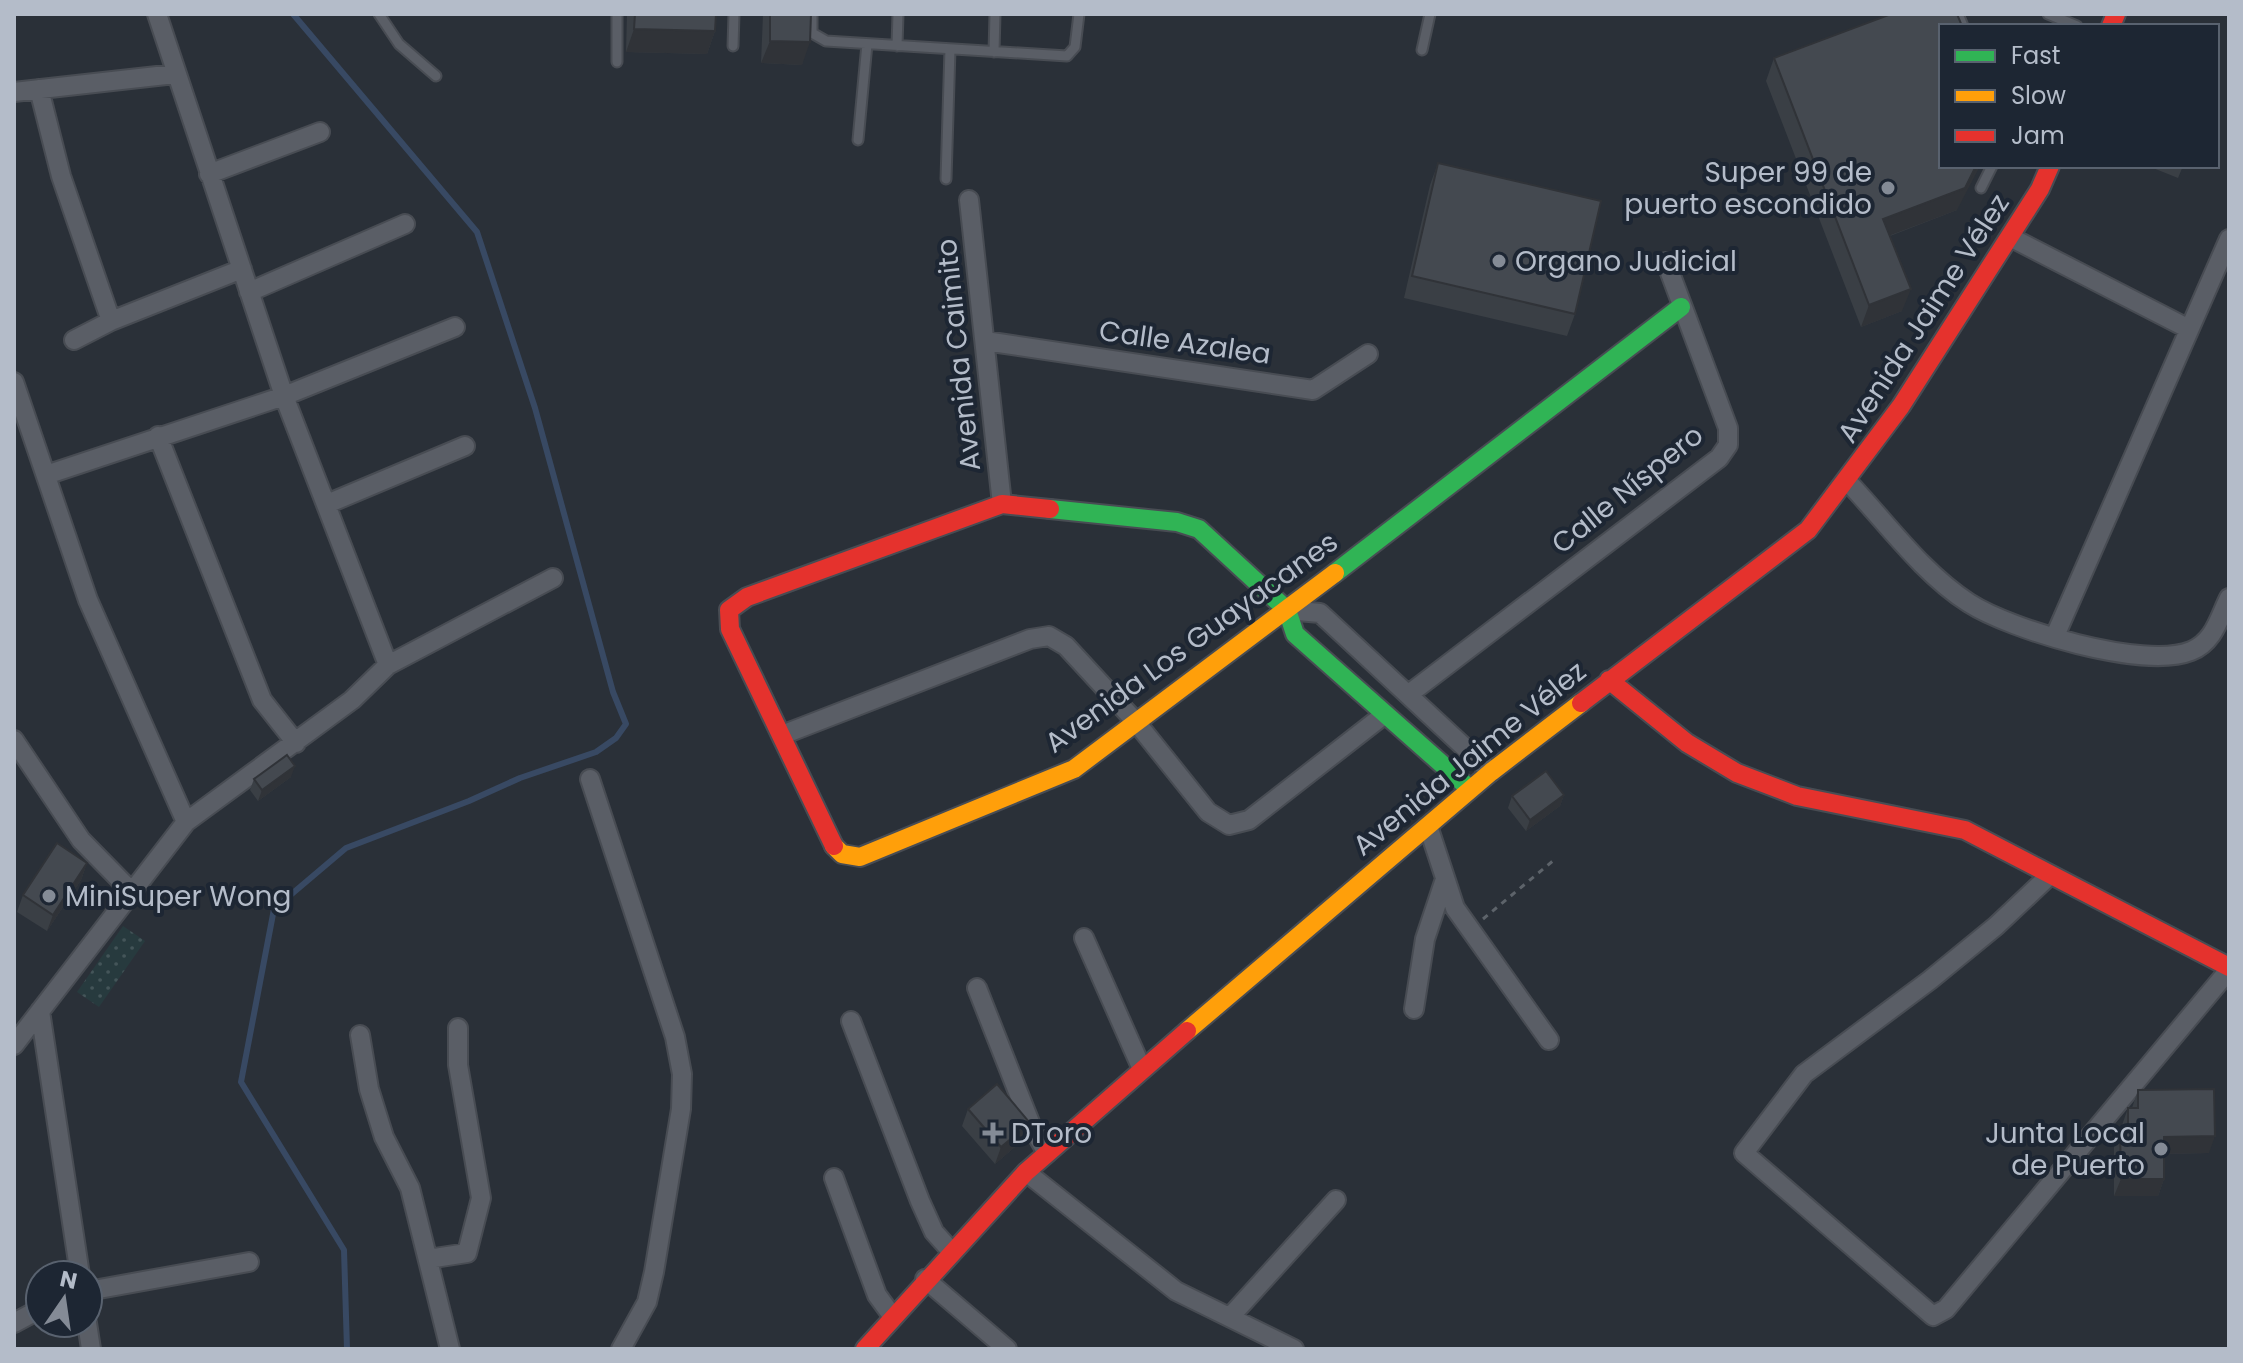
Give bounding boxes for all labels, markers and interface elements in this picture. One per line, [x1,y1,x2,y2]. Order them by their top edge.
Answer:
legend [1939,24,2219,168]
text: Fast [2011,39,2061,72]
text: Slow [2011,79,2066,112]
text: Jam [2011,119,2065,152]
place label: Super 99 de puerto escondido [1624,153,1872,224]
marker: Super 99 de puerto escondido [1879,179,1897,197]
street label: Avenida Jaime Vélez [1828,186,2019,450]
street label: Avenida Caimito [927,237,990,473]
place label: Organo Judicial [1515,242,1737,281]
marker: Organo Judicial [1490,252,1508,270]
street label: Calle Azalea [1097,311,1273,374]
street label: Calle Níspero [1543,416,1711,563]
street label: Avenida Los Guayacanes [1037,523,1346,762]
street label: Avenida Jaime Vélez [1344,652,1594,865]
place label: MiniSuper Wong [65,877,291,916]
marker: MiniSuper Wong [40,887,58,905]
place label: DToro [1011,1114,1092,1153]
place label: Junta Local de Puerto [1985,1114,2145,1185]
marker: DToro [982,1122,1004,1144]
marker: Junta Local de Puerto [2152,1140,2170,1158]
north arrow [24,1259,104,1339]
text: N [57,1263,80,1297]

